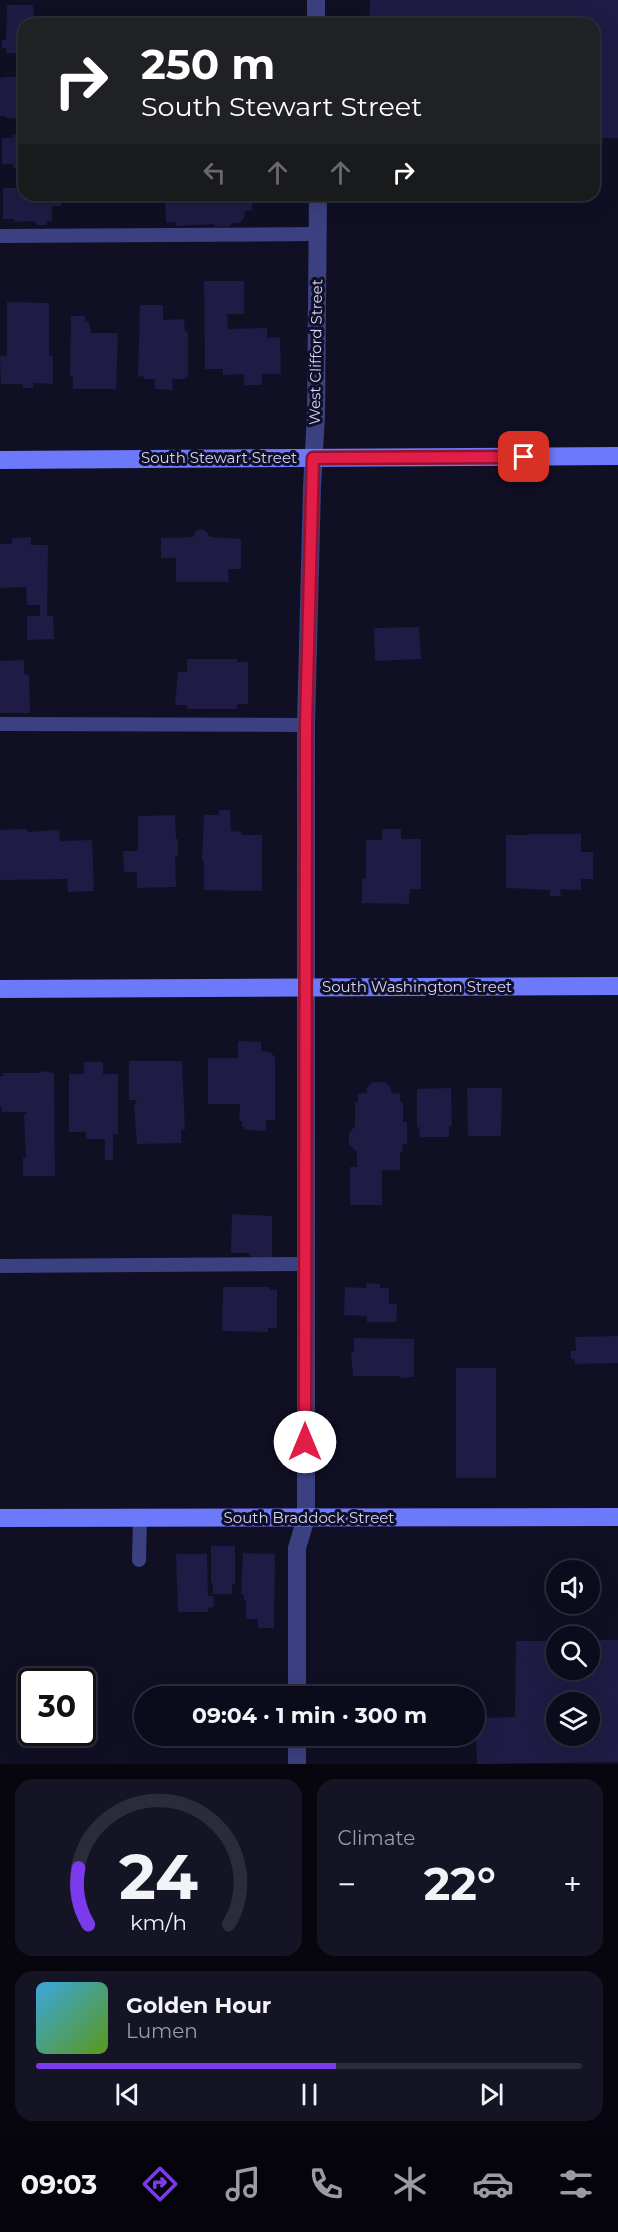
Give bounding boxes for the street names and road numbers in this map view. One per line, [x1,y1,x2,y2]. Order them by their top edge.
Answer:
street label: West Clifford Street [305,279,326,425]
street label: South Stewart Street [141,448,297,467]
street label: South Washington Street [322,977,512,996]
street label: South Braddock Street [224,1508,394,1527]

